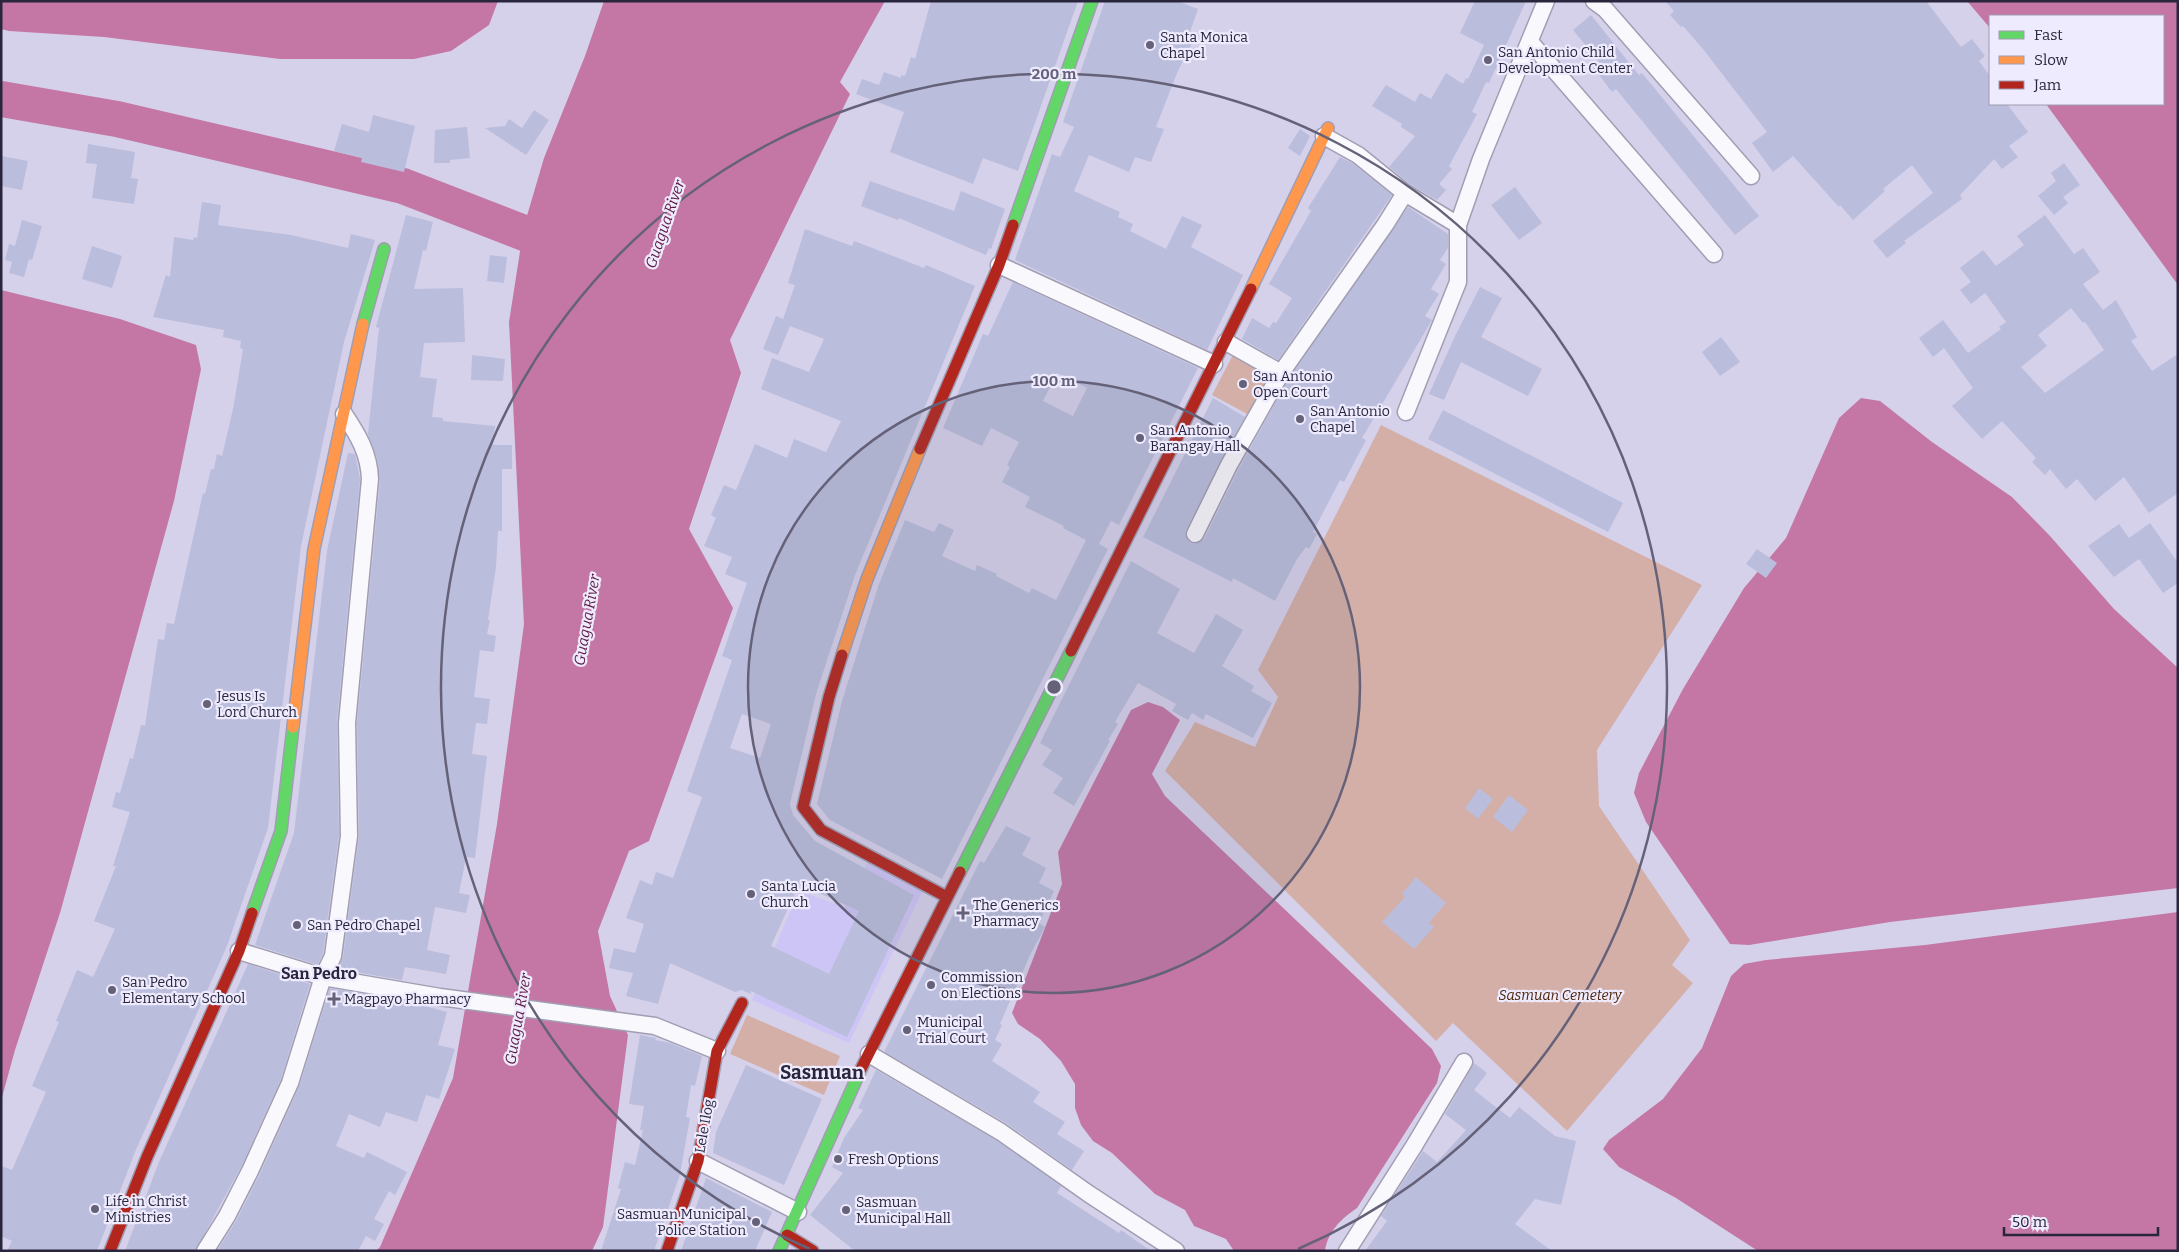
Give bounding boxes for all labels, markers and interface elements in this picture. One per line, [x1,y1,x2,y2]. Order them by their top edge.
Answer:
legend [1989,15,2164,105]
text: Fast [2034,26,2063,44]
place label: Santa Monica Chapel [1160,29,1248,62]
marker: Santa Monica Chapel [1144,39,1156,51]
place label: San Antonio Child Development Center [1498,44,1632,77]
text: Slow [2034,51,2069,69]
marker: San Antonio Child Development Center [1482,54,1494,66]
text: 200 m [1032,65,1077,83]
text: Jam [2033,76,2062,94]
water label: Guagua River [642,177,689,270]
place label: San Antonio Open Court [1253,368,1333,401]
text: 100 m [1033,372,1076,390]
marker: San Antonio Open Court [1237,378,1249,390]
place label: San Antonio Chapel [1310,403,1390,436]
marker: San Antonio Chapel [1294,413,1306,425]
place label: San Antonio Barangay Hall [1150,422,1240,455]
marker: San Antonio Barangay Hall [1134,432,1146,444]
water label: Guagua River [570,572,604,667]
centre of rings [1045,678,1063,696]
place label: Jesus Is Lord Church [216,688,297,721]
marker: Jesus Is Lord Church [201,698,213,710]
place label: Santa Lucia Church [761,878,836,911]
marker: Santa Lucia Church [745,888,757,900]
place label: The Generics Pharmacy [973,897,1059,930]
marker: The Generics Pharmacy [957,907,969,919]
place label: San Pedro Chapel [307,917,420,934]
marker: San Pedro Chapel [291,919,303,931]
district label: San Pedro [281,964,357,983]
place label: Commission on Elections [941,969,1023,1002]
water label: Guagua River [501,971,535,1066]
place label: San Pedro Elementary School [122,974,245,1007]
marker: Commission on Elections [925,979,937,991]
marker: San Pedro Elementary School [106,984,118,996]
park label: Sasmuan Cemetery [1498,987,1622,1004]
place label: Magpayo Pharmacy [344,991,472,1008]
marker: Magpayo Pharmacy [328,993,340,1005]
place label: Municipal Trial Court [917,1014,986,1047]
marker: Municipal Trial Court [901,1024,913,1036]
district label: Sasmuan [780,1061,865,1084]
street label: Lele Ilog [691,1098,718,1154]
place label: Fresh Options [848,1151,939,1168]
marker: Fresh Options [832,1153,844,1165]
place label: Life in Christ Ministries [105,1193,187,1226]
place label: Sasmuan Municipal Hall [856,1194,951,1227]
marker: Life in Christ Ministries [89,1203,101,1215]
marker: Sasmuan Municipal Hall [840,1204,852,1216]
scale bar [2004,1204,2158,1236]
place label: Sasmuan Municipal Police Station [617,1206,746,1239]
text: 50 m [2012,1213,2048,1231]
marker: Sasmuan Municipal Police Station [750,1216,762,1228]

